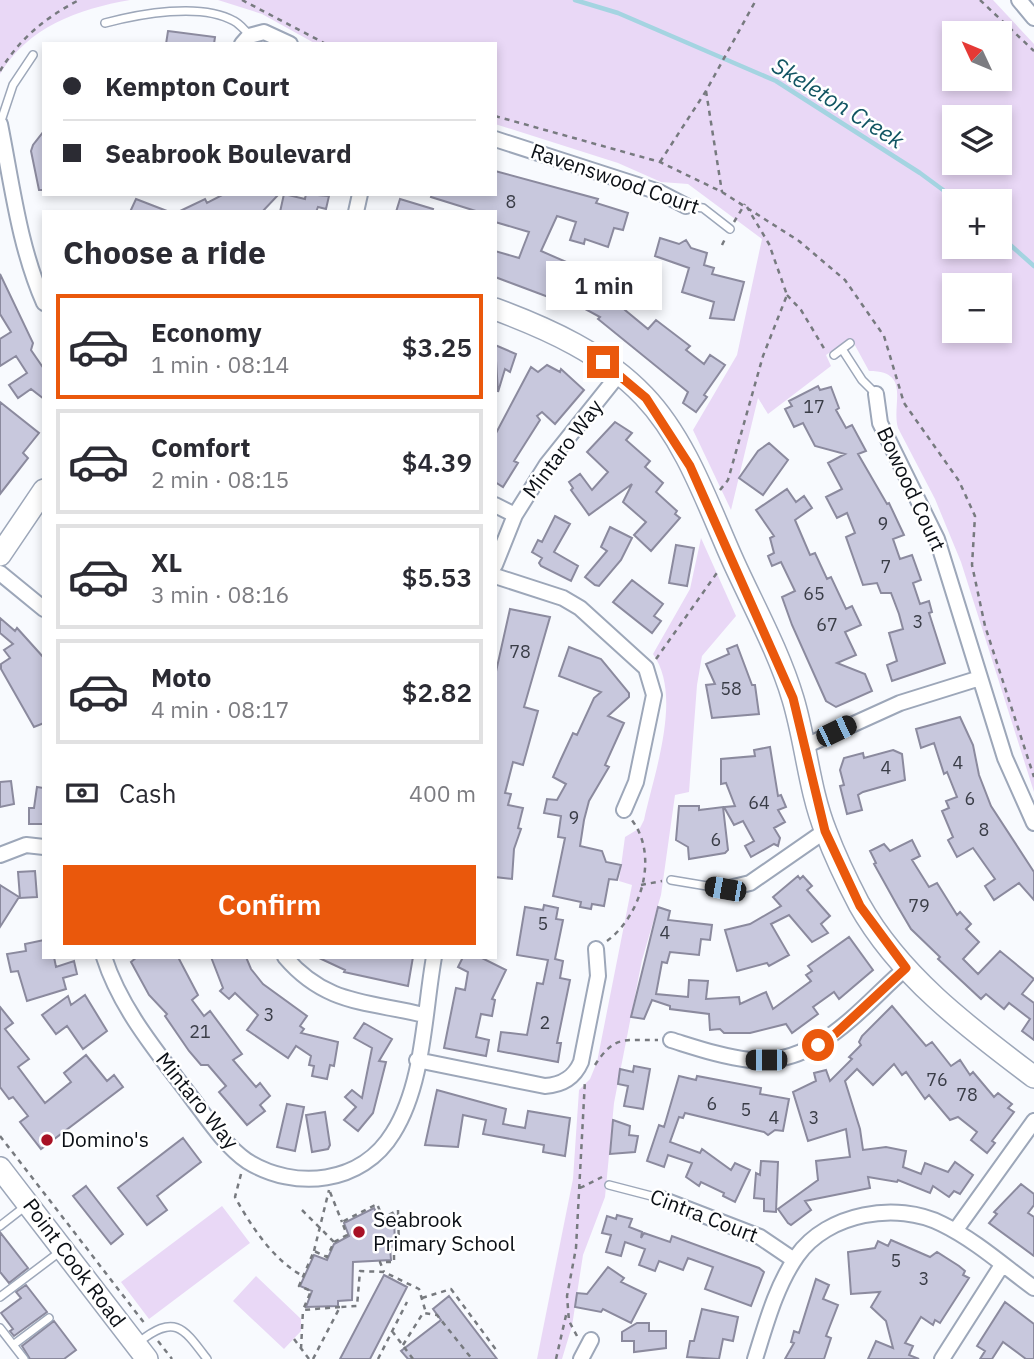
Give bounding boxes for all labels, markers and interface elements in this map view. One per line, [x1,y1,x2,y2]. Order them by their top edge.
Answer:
north arrow [942,21,1012,91]
map controls [942,21,1012,343]
water label: Skeleton Creek [767,50,911,155]
text: Kempton Court [105,69,290,103]
button: layers [942,105,1012,175]
text: Seabrook Boulevard [105,136,352,170]
street label: Ravenswood Court [527,136,703,220]
button: + [942,189,1012,259]
house number: 8 [506,190,516,213]
text: Choose a ride [63,231,266,273]
callout: 1 min [545,260,661,310]
text: 1 min [574,270,634,300]
button: − [942,273,1012,343]
icon: car [67,315,130,378]
text: Economy [151,315,262,349]
text: $3.25 [402,330,472,364]
route end [587,346,619,378]
text: 1 min · 08:14 [151,349,289,379]
street label: Mintaro Way [516,393,609,504]
house number: 17 [803,395,825,418]
street label: Bowood Court [871,422,953,555]
icon: car [67,430,130,493]
text: Comfort [151,430,250,464]
text: $4.39 [402,445,472,479]
text: 2 min · 08:15 [151,464,289,494]
house number: 9 [878,512,888,535]
icon: car [67,545,130,608]
text: XL [151,545,182,579]
house number: 7 [881,555,891,578]
text: $5.53 [402,560,472,594]
text: 3 min · 08:16 [151,579,289,609]
house number: 65 [803,582,825,605]
house number: 3 [913,610,923,633]
house number: 67 [816,613,838,636]
house number: 78 [509,640,531,663]
icon: car [67,660,130,723]
text: Moto [151,660,211,694]
text: $2.82 [402,675,472,709]
house number: 58 [720,677,742,700]
text: 4 min · 08:17 [151,694,289,724]
car [813,712,860,750]
house number: 4 [953,751,964,774]
house number: 4 [881,756,892,779]
icon: cash [63,774,101,812]
text: Cash [119,776,176,810]
text: 400 m [409,778,476,808]
house number: 6 [965,787,975,810]
house number: 64 [748,791,770,814]
house number: 9 [569,806,579,829]
house number: 8 [979,818,989,841]
house number: 6 [711,828,721,851]
button: Confirm [63,865,476,945]
car [703,875,748,903]
house number: 79 [908,894,930,917]
house number: 5 [538,912,548,935]
house number: 4 [660,921,671,944]
house number: 3 [264,1003,274,1026]
house number: 2 [540,1011,550,1034]
house number: 21 [189,1020,211,1043]
route start [802,1029,834,1061]
street label: Mintaro Way [150,1046,246,1155]
car [746,1050,788,1071]
house number: 76 [926,1068,948,1091]
house number: 78 [956,1083,978,1106]
house number: 6 [707,1092,717,1115]
house number: 5 [741,1098,751,1121]
house number: 4 [769,1106,780,1129]
house number: 3 [809,1106,819,1129]
place label: Domino's [61,1125,149,1153]
marker: Domino's [39,1132,55,1148]
street label: Cintra Court [646,1182,762,1248]
street label: Point Cook Road [17,1192,132,1332]
place label: Seabrook Primary School [373,1205,516,1257]
marker: Seabrook Primary School [351,1224,367,1240]
house number: 5 [891,1249,901,1272]
house number: 3 [919,1267,929,1290]

